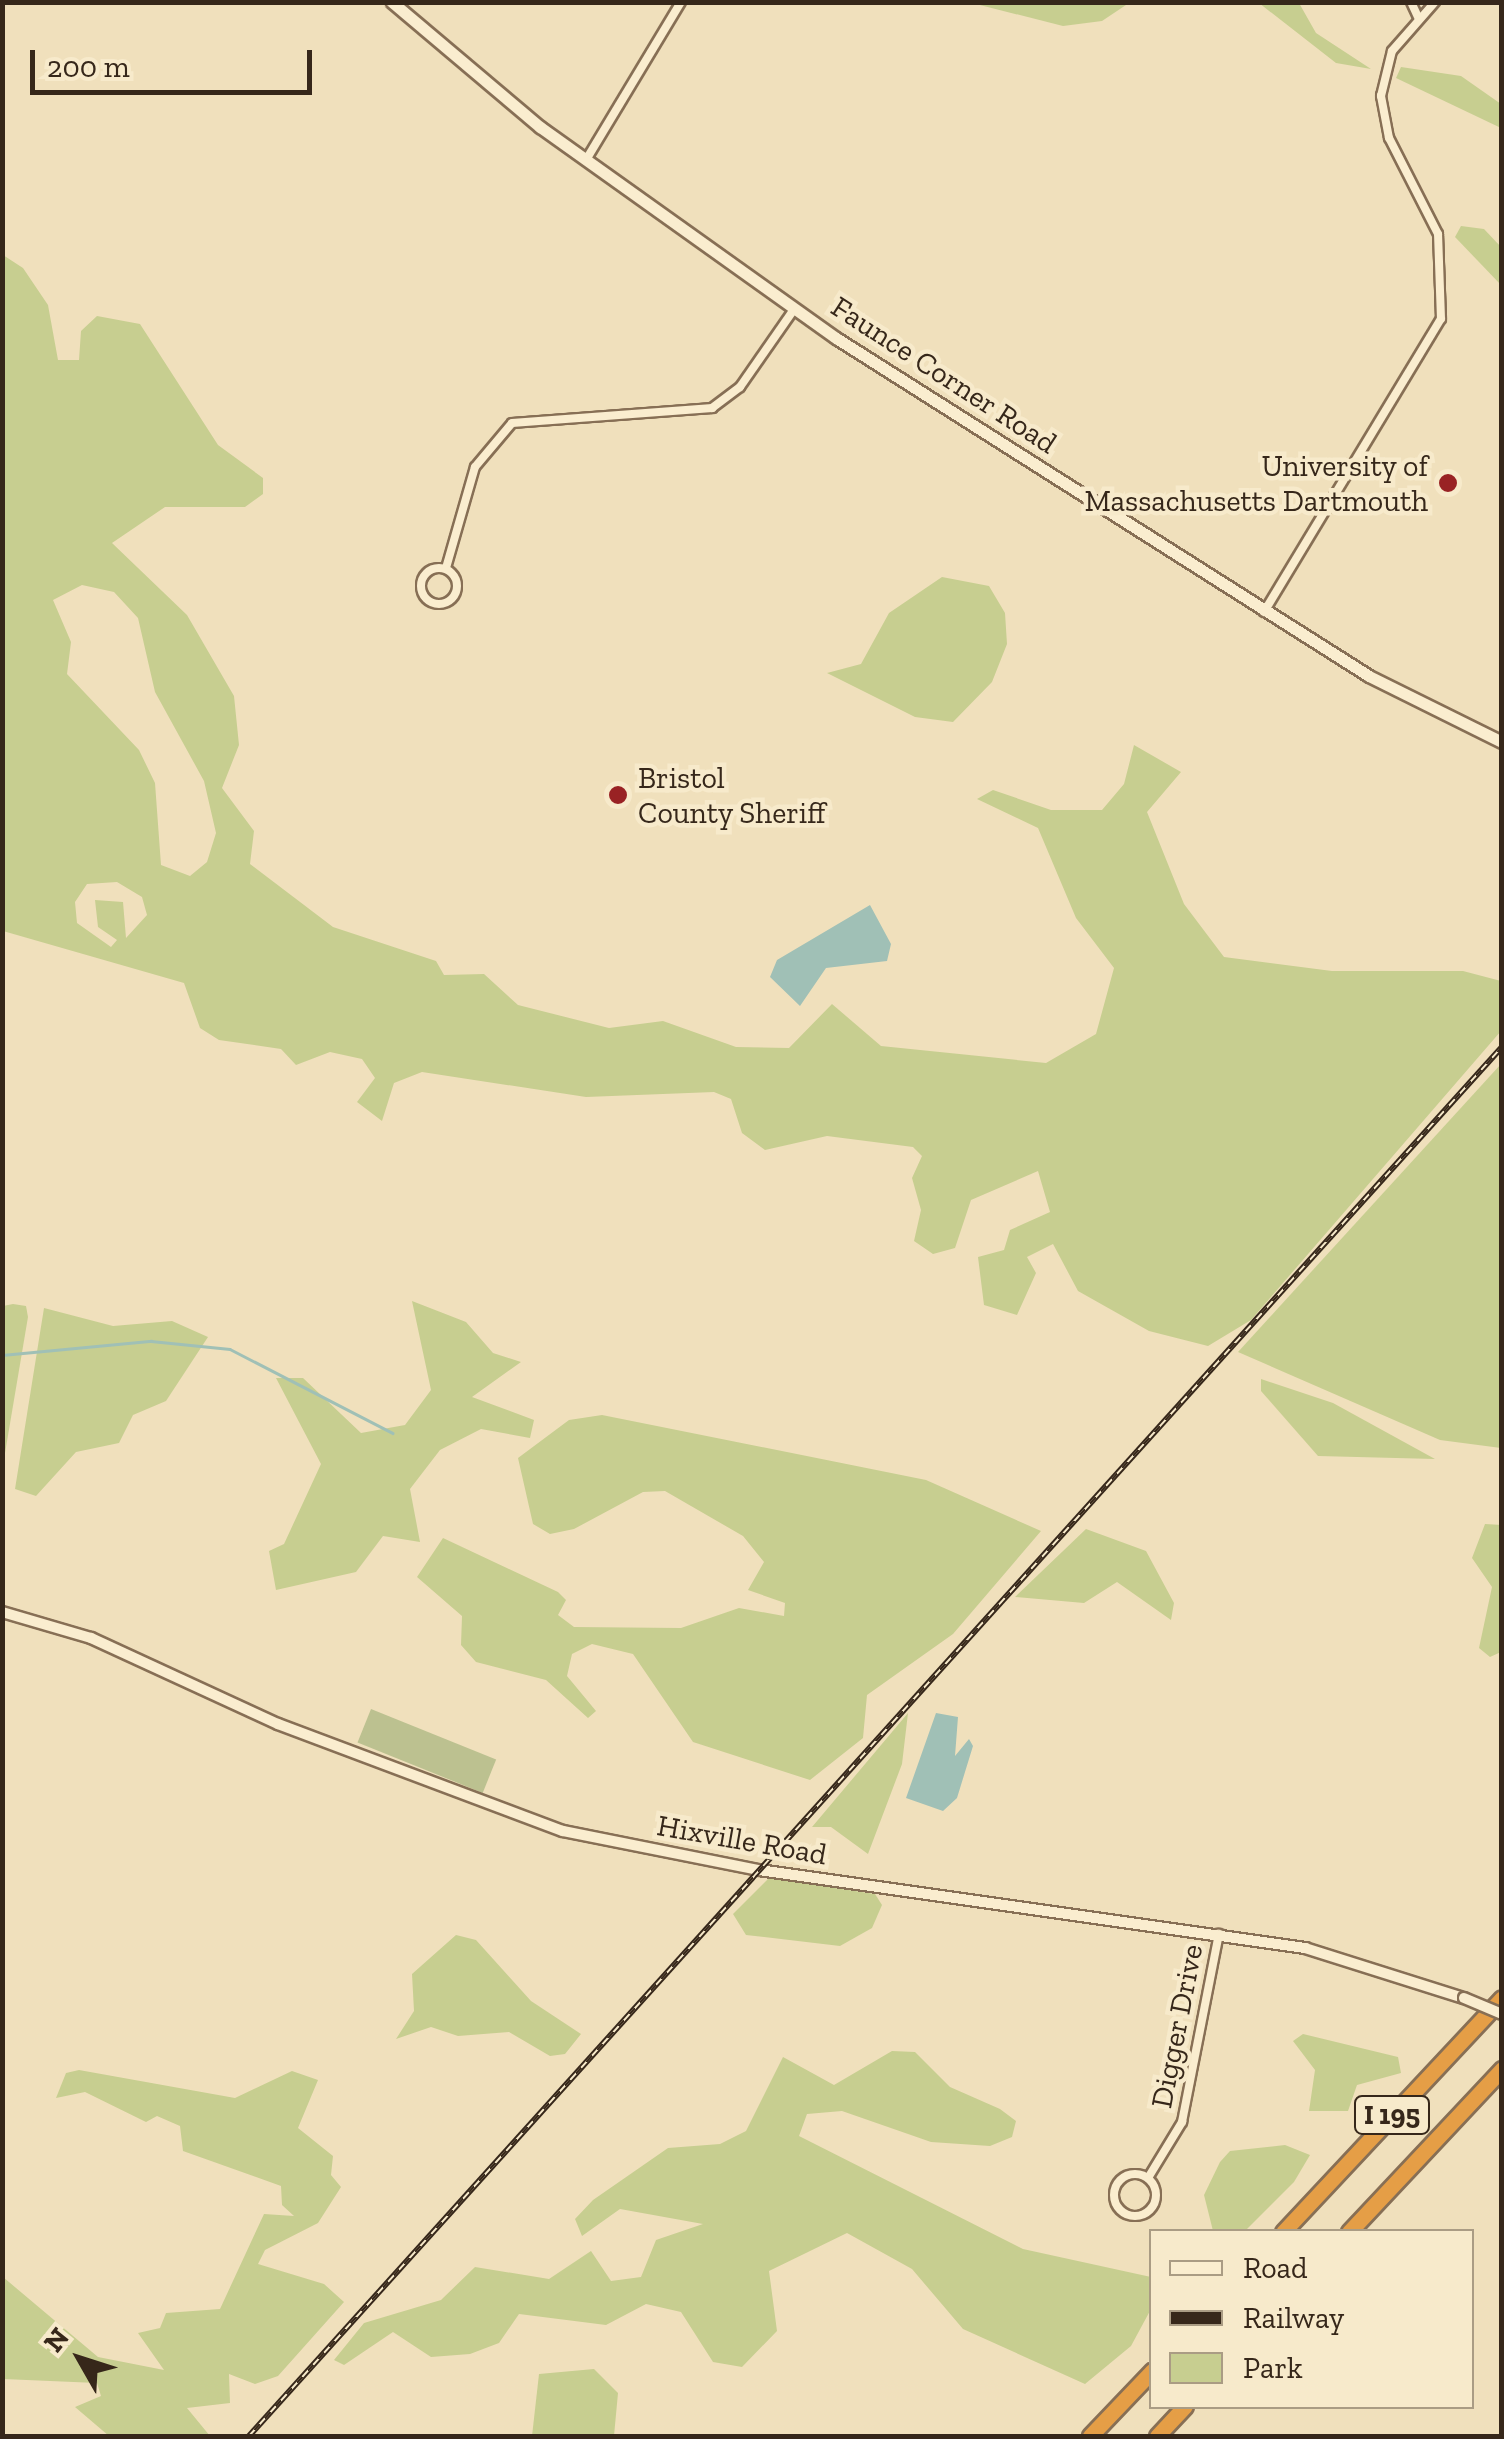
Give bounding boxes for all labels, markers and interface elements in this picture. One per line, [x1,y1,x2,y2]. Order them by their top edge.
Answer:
scale bar [35,30,318,92]
text: 200 m [47,49,130,85]
street label: Faunce Corner Road [824,289,1064,461]
place label: University of Massachusetts Dartmouth [1084,448,1428,518]
marker: University of Massachusetts Dartmouth [1437,472,1459,494]
place label: Bristol County Sheriff [638,760,826,830]
marker: Bristol County Sheriff [607,784,629,806]
street label: Hixville Road [654,1807,830,1873]
street label: Digger Drive [1143,1941,1211,2111]
road number: I 195 [1352,2092,1432,2138]
legend [1149,2229,1474,2409]
text: Road [1243,2250,1308,2286]
text: Railway [1243,2300,1344,2336]
north arrow [30,2309,130,2409]
text: N [37,2321,76,2358]
text: Park [1243,2350,1303,2386]

